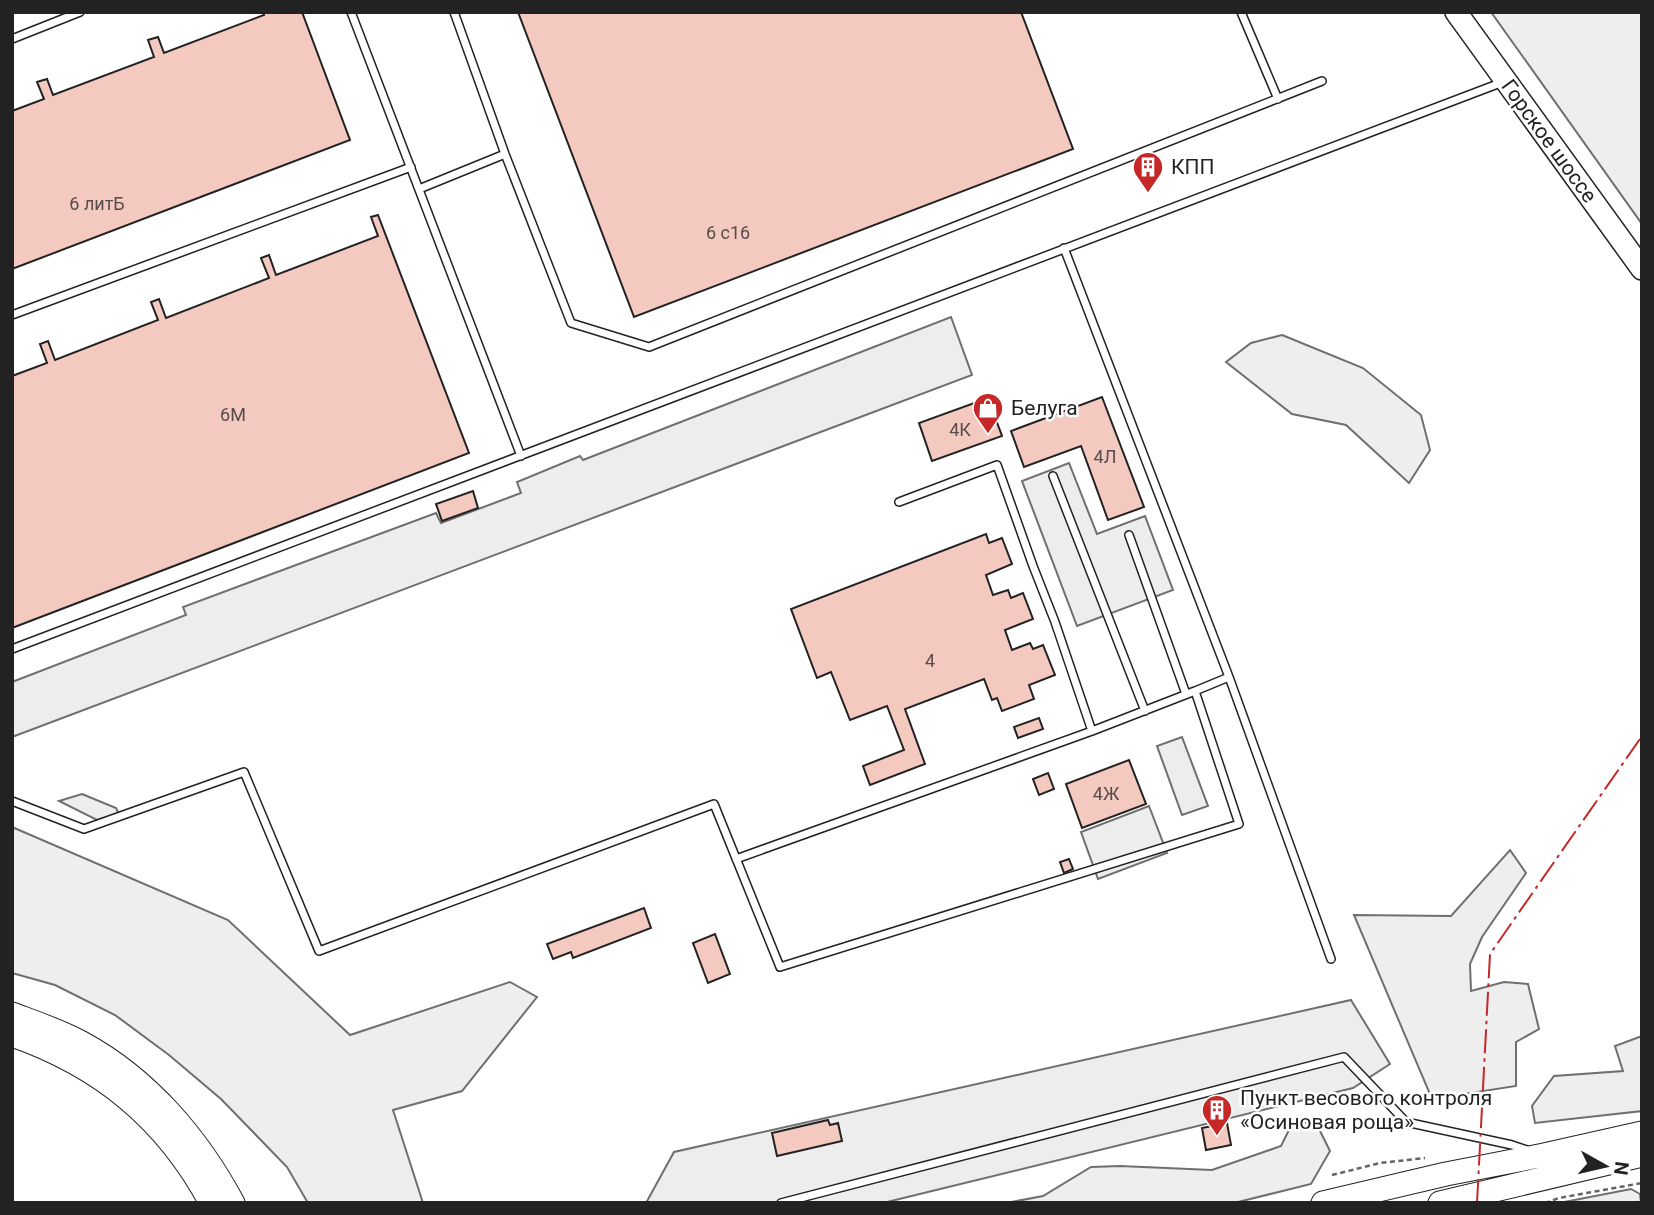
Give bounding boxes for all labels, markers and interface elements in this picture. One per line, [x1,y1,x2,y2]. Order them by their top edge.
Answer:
street label: Горское шоссе [1496,75,1602,207]
building icon: КПП [1131,150,1165,194]
place label: КПП [1171,155,1214,179]
house number: 6 литБ [69,193,125,214]
house number: 6 с16 [706,222,750,243]
shop icon: Белуга [971,391,1005,435]
place label: Белуга [1011,396,1078,420]
house number: 6М [220,404,246,425]
house number: 4К [949,419,971,440]
house number: 4Л [1094,446,1116,467]
house number: 4 [925,650,935,671]
house number: 4Ж [1093,783,1120,804]
place label: Пункт весового контроля «Осиновая роща» [1240,1086,1492,1134]
building icon: Пункт весового контроля «Осиновая роща» [1200,1093,1234,1137]
north arrow [1570,1131,1640,1201]
text: N [1609,1160,1634,1177]

